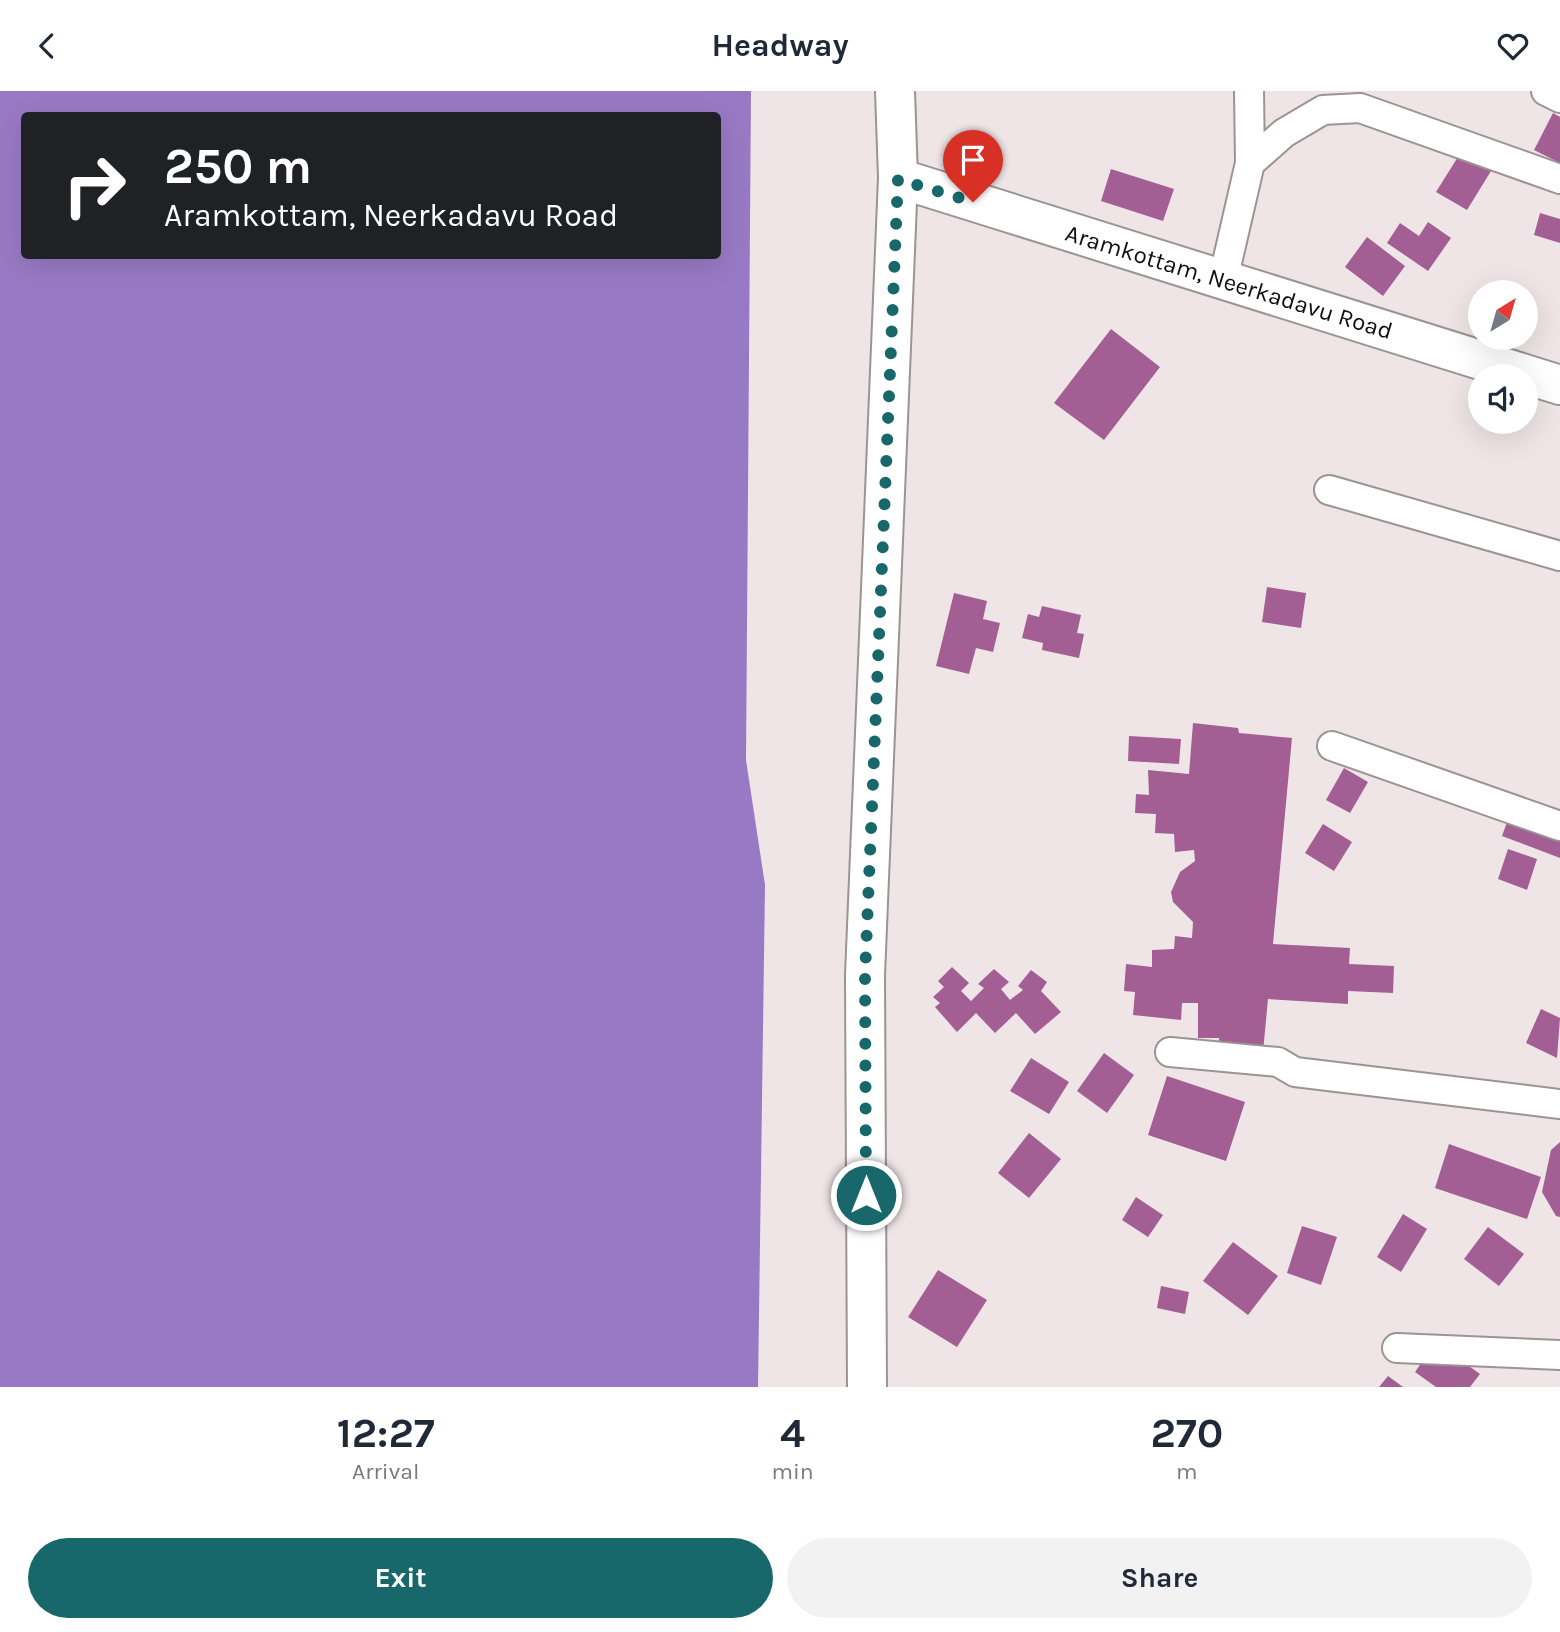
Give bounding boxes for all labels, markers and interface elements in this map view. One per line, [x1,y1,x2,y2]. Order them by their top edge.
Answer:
icon: back [28,27,66,65]
text: Headway [712,27,849,64]
icon: heart [1494,27,1532,65]
pin [943,130,1003,202]
text: 250 m [164,138,312,195]
icon: right [49,140,140,231]
icon: arrive [954,141,992,179]
text: Aramkottam, Neerkadavu Road [164,197,618,234]
street label: Aramkottam, Neerkadavu Road [1062,219,1396,345]
north arrow [1468,280,1538,350]
map controls [1468,280,1538,434]
button: sound [1468,364,1538,434]
position arrow [829,1158,903,1232]
text: 12:27 [337,1408,435,1458]
text: 4 [780,1408,805,1458]
text: 270 [1150,1408,1223,1458]
text: Arrival [352,1458,419,1485]
text: min [771,1458,814,1485]
text: m [1176,1458,1198,1485]
button: Exit [28,1538,773,1618]
button: Share [787,1538,1532,1618]

